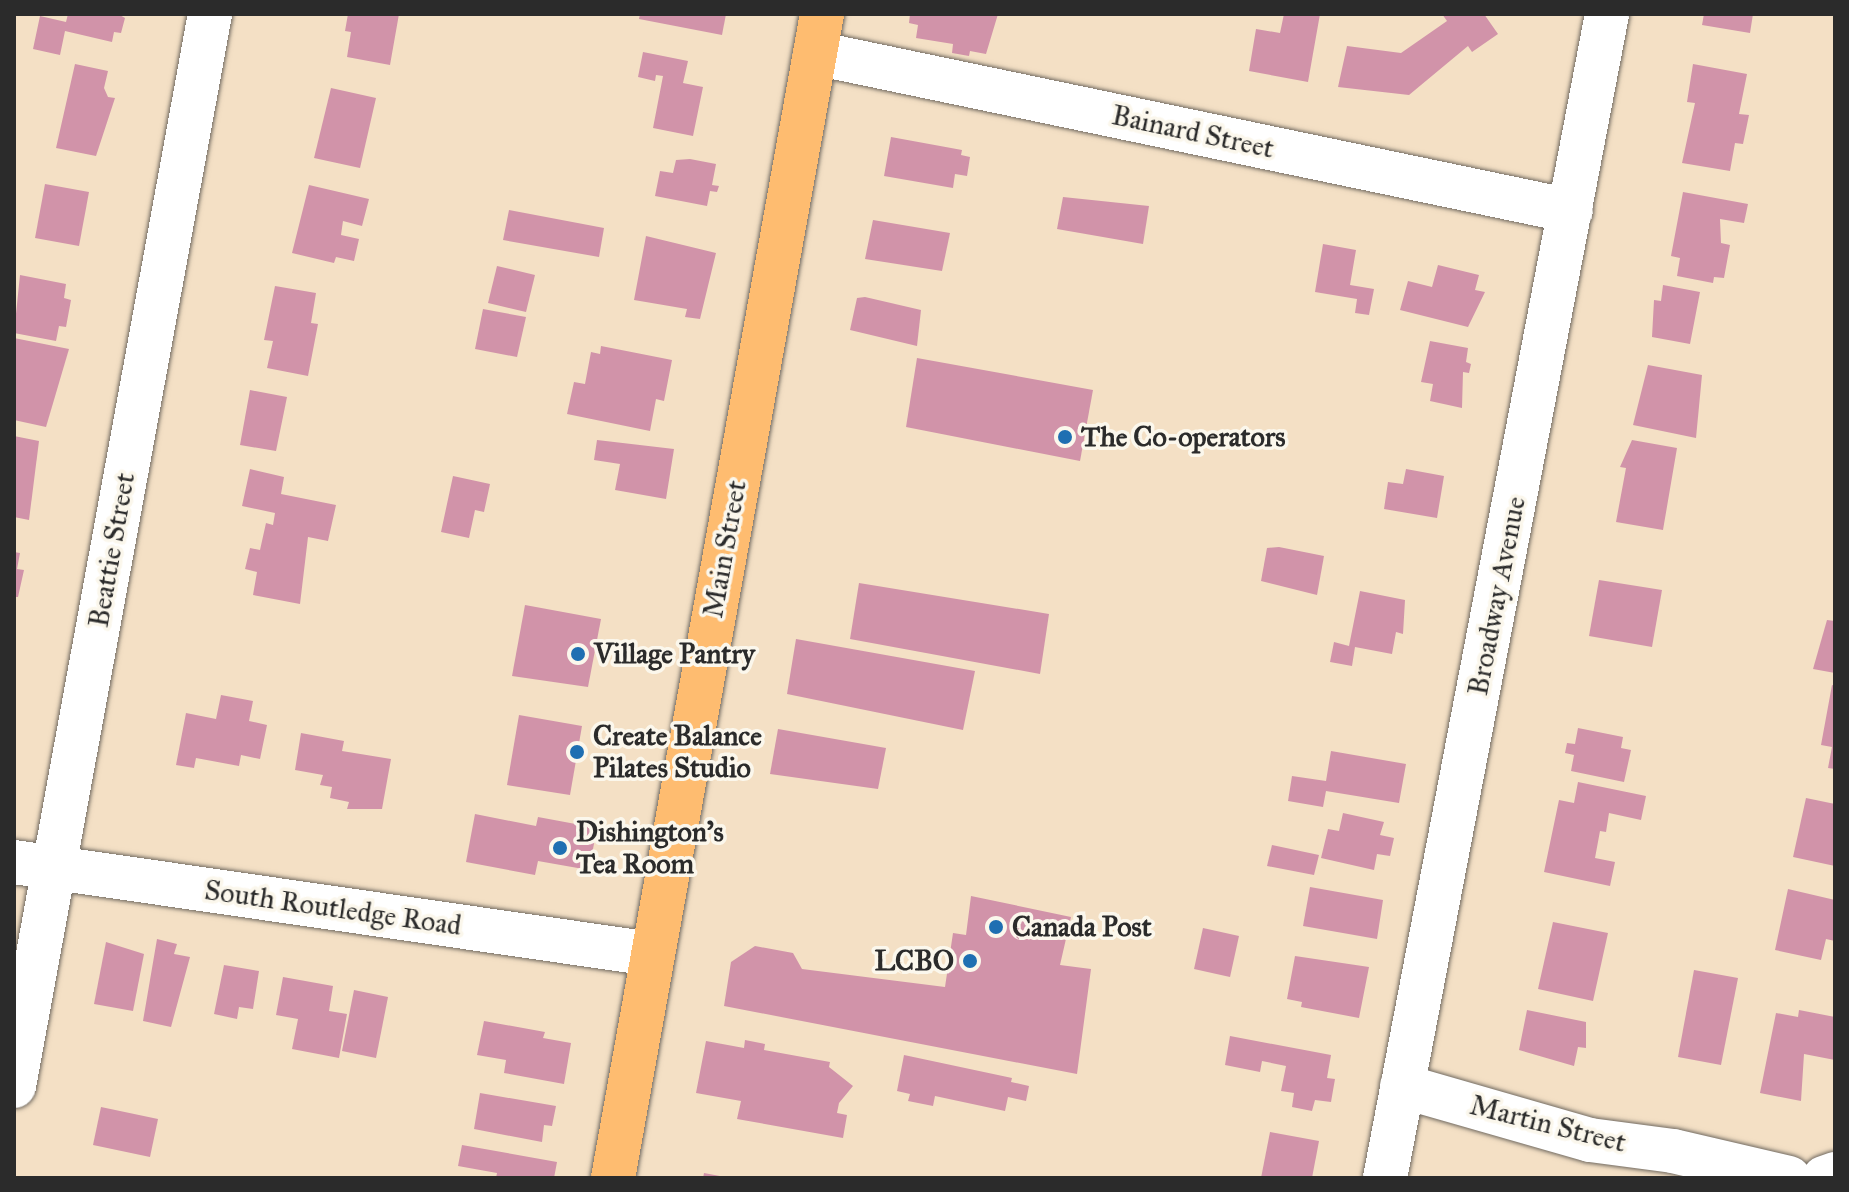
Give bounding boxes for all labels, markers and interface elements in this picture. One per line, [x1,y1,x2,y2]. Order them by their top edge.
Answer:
street label: Bainard Street [1109,98,1277,166]
place label: The Co-operators [1081,420,1285,454]
marker: The Co-operators [1056,428,1074,446]
street label: Beattie Street [82,470,142,630]
street label: Main Street [696,478,754,620]
street label: Broadway Avenue [1461,494,1533,698]
place label: Village Pantry [594,637,755,671]
marker: Village Pantry [569,645,587,663]
place label: Create Balance Pilates Studio [593,719,762,785]
marker: Create Balance Pilates Studio [568,743,586,761]
place label: Dishington's Tea Room [576,815,724,881]
marker: Dishington's Tea Room [551,839,569,857]
street label: South Routledge Road [202,873,464,943]
place label: Canada Post [1012,910,1152,944]
marker: Canada Post [987,918,1005,936]
place label: LCBO [874,944,954,978]
marker: LCBO [961,952,979,970]
street label: Martin Street [1467,1088,1629,1160]

